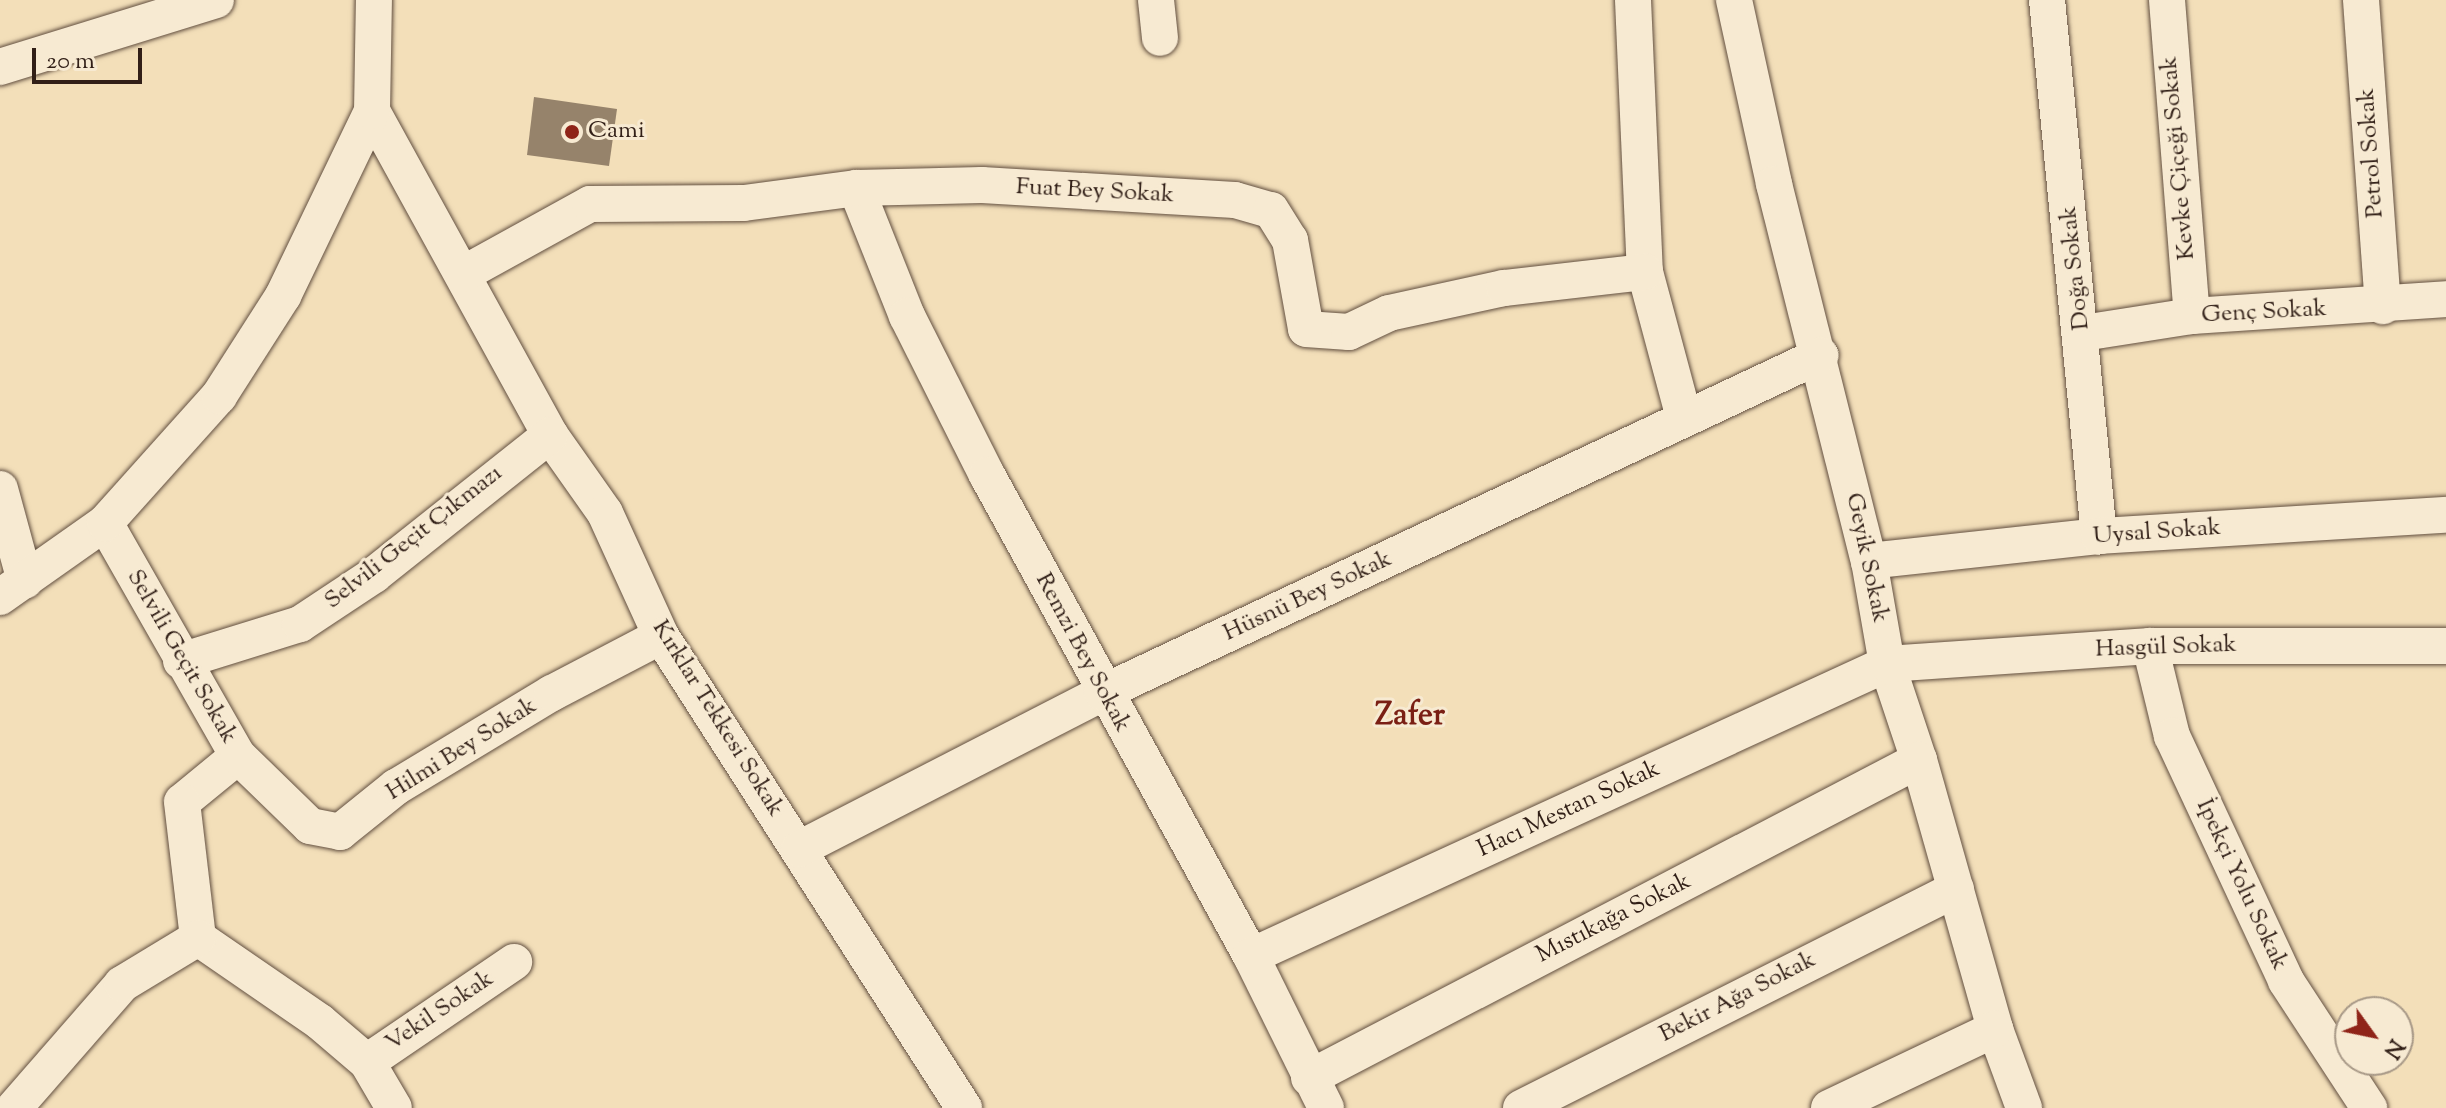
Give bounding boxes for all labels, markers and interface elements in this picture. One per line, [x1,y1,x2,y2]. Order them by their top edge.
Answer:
scale bar [36,32,146,82]
text: 20 m [46,45,95,79]
street label: Kevke Çiçeği Sokak [2156,55,2202,261]
street label: Petrol Sokak [2353,87,2391,219]
place label: Cami [588,118,645,146]
marker: Cami [563,123,581,141]
street label: Fuat Bey Sokak [1015,173,1175,211]
street label: Doğa Sokak [2055,205,2097,331]
street label: Genç Sokak [2201,295,2327,331]
street label: Selvili Geçit Çıkmazı [320,460,508,616]
street label: Geyik Sokak [1838,490,1894,626]
street label: Uysal Sokak [2092,514,2222,552]
street label: Hüsnü Bey Sokak [1219,545,1397,649]
street label: Selvili Geçit Sokak [120,565,242,749]
street label: Remzi Bey Sokak [1028,568,1136,738]
street label: Kırklar Tekkesi Sokak [645,615,789,823]
street label: Hasgül Sokak [2095,631,2237,665]
street label: Hilmi Bey Sokak [382,692,542,808]
district label: Zafer [1375,697,1445,735]
street label: Hacı Mestan Sokak [1473,755,1665,865]
street label: İpekçi Yolu Sokak [2189,795,2293,975]
street label: Mıstıkağa Sokak [1532,868,1696,970]
street label: Bekir Ağa Sokak [1655,946,1821,1050]
street label: Vekil Sokak [380,965,500,1059]
north arrow [2334,996,2414,1076]
text: N [2374,1032,2411,1064]

